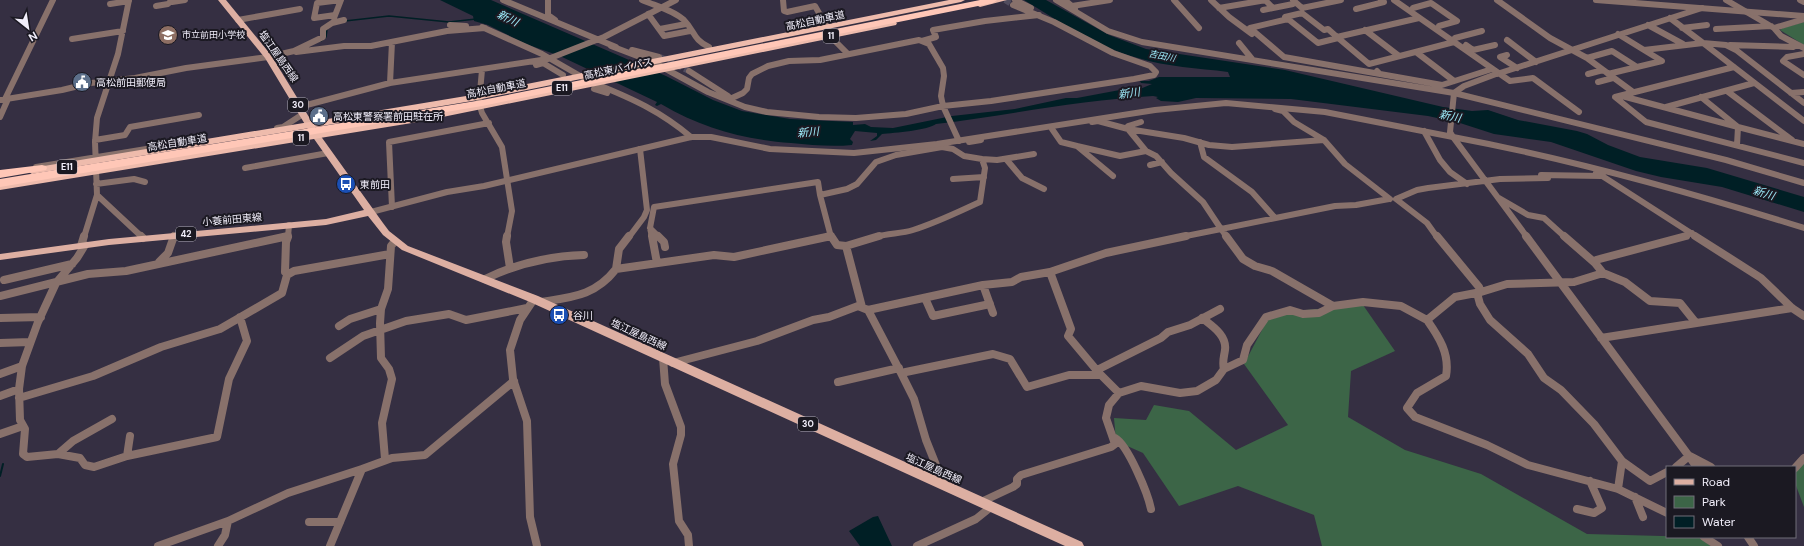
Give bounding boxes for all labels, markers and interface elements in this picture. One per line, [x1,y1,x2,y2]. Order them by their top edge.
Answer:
water label: 新川 [495,7,522,30]
north arrow [8,8,48,48]
street label: 高松自動車道 [784,8,846,33]
school or university icon: 市立前田小学校 [157,24,179,46]
street label: 塩江屋島西線 [256,28,301,85]
text: N [26,29,40,45]
place label: 市立前田小学校 [182,29,245,41]
road number: 11 [823,29,839,43]
water label: 吉田川 [1148,47,1177,65]
street label: 高松東バイパス [583,55,654,82]
public building icon: 高松前田郵便局 [71,71,93,93]
place label: 高松前田郵便局 [96,76,166,89]
street label: 高松自動車道 [465,76,527,101]
road number: E11 [552,81,572,95]
water label: 新川 [1117,84,1142,101]
road number: 30 [288,98,308,112]
public building icon: 高松東警察署前田駐在所 [308,105,330,127]
water label: 新川 [1438,107,1463,125]
place label: 高松東警察署前田駐在所 [333,110,443,123]
water label: 新川 [796,124,821,140]
street label: 高松自動車道 [146,131,208,154]
road number: 11 [293,131,309,145]
road number: E11 [57,160,77,174]
bus stop icon: 東前田 [335,173,357,195]
place label: 東前田 [360,178,390,191]
water label: 新川 [1751,183,1778,203]
street label: 小蓑前田東線 [202,210,262,229]
road number: 42 [176,227,196,241]
bus stop icon: 谷川 [548,304,570,326]
place label: 谷川 [573,309,593,322]
street label: 塩江屋島西線 [609,316,669,353]
road number: 30 [798,417,818,431]
street label: 塩江屋島西線 [904,450,964,487]
legend [1666,466,1796,538]
text: Road [1702,474,1730,490]
text: Park [1702,494,1726,510]
text: Water [1702,514,1736,530]

